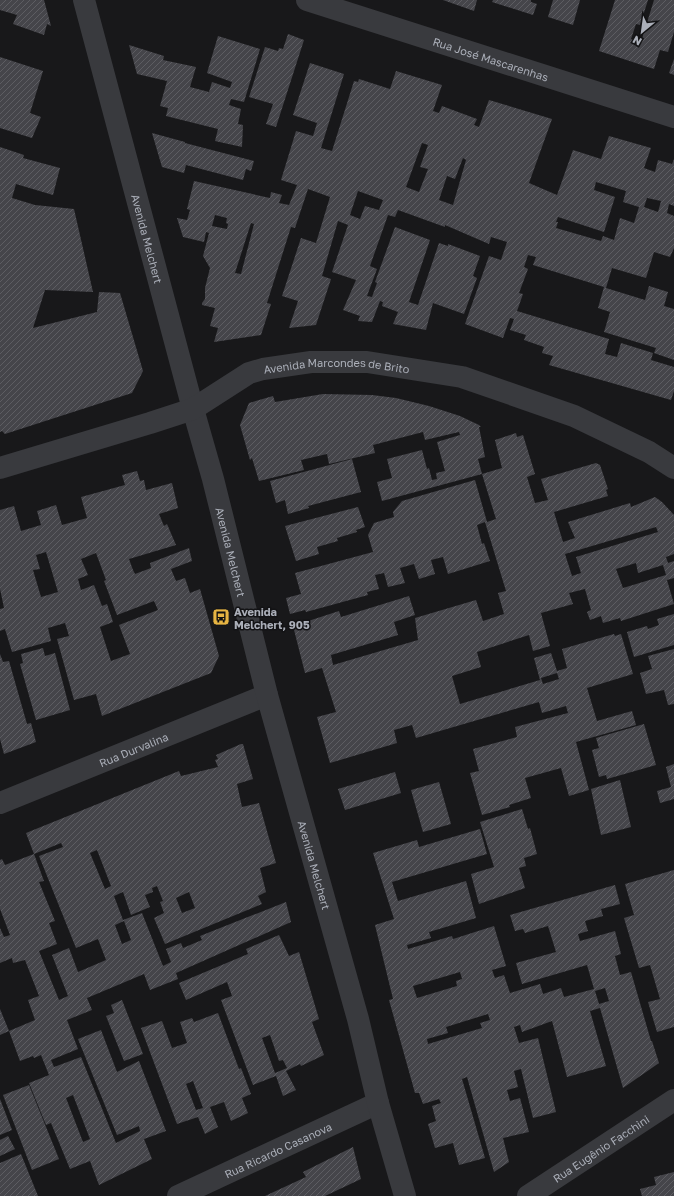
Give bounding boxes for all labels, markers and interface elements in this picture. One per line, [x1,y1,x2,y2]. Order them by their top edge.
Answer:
north arrow [622,12,662,52]
text: N [630,33,644,49]
street label: Rua José Mascarenhas [431,34,550,83]
street label: Avenida Melchert [129,193,166,285]
street label: Avenida Marcondes de Brito [263,355,411,375]
street label: Avenida Melchert [214,506,249,598]
place label: Avenida Melchert, 905 [234,605,310,631]
bus stop icon: Avenida Melchert, 905 [211,607,231,627]
street label: Rua Durvalina [97,729,170,769]
street label: Avenida Melchert [296,819,333,911]
street label: Rua Eugênio Facchini [550,1112,651,1185]
street label: Rua Ricardo Casanova [222,1119,333,1180]

